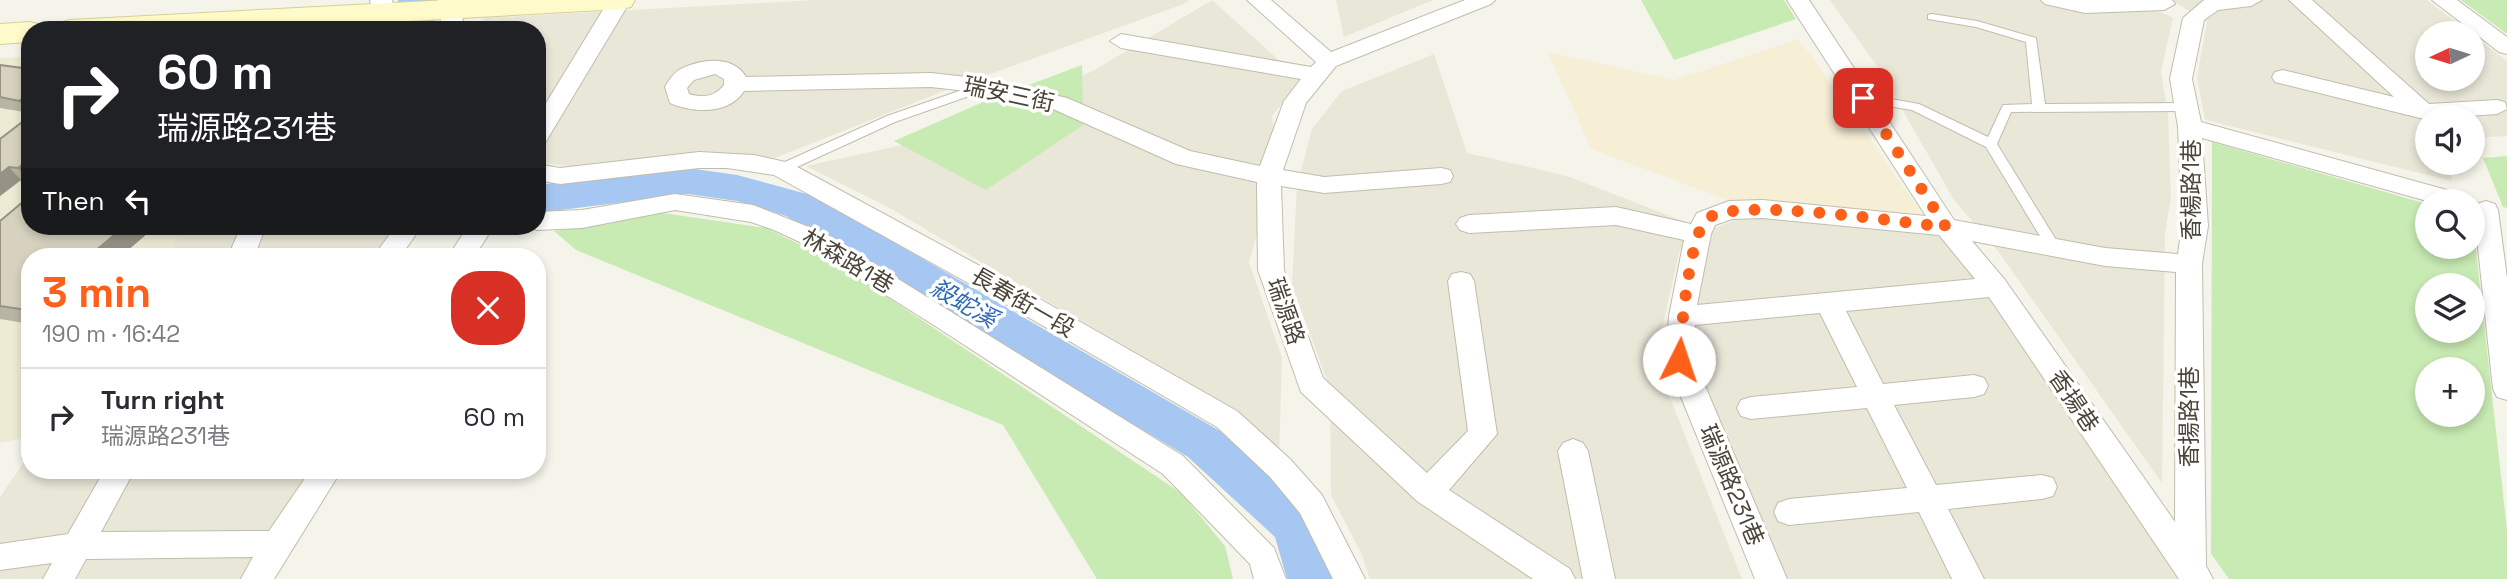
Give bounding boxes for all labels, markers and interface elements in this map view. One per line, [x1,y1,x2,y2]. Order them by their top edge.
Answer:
north arrow [2415,21,2485,91]
map controls [2415,21,2485,427]
text: 60 m [157,41,273,103]
icon: right [42,49,133,140]
pin [1833,68,1893,128]
street label: 瑞安三街 [961,70,1057,118]
icon: arrive [1844,79,1882,117]
button: sound [2415,105,2485,175]
text: 瑞源路231巷 [157,108,336,148]
street label: 香楊路1巷 [2176,139,2206,241]
icon: left [119,182,157,220]
text: Then [42,184,105,218]
button: search [2415,189,2485,259]
street label: 林森路1巷 [797,222,899,300]
street label: 長春街一段 [966,260,1080,344]
text: 3 min [42,266,151,319]
button: close [451,271,525,345]
water label: 殺蛇溪 [925,272,1006,336]
street label: 瑞源路 [1261,273,1311,349]
button: layers [2415,273,2485,343]
text: 190 m · 16:42 [42,319,180,349]
position arrow [1642,323,1716,397]
button: + [2415,357,2485,427]
street label: 香揚巷 [2042,364,2106,438]
street label: 香揚路1巷 [2174,366,2204,468]
text: Turn right [101,383,225,417]
icon: right [42,398,80,436]
text: 60 m [463,400,525,434]
street label: 瑞源路231巷 [1693,420,1771,550]
text: 瑞源路231巷 [101,421,230,451]

